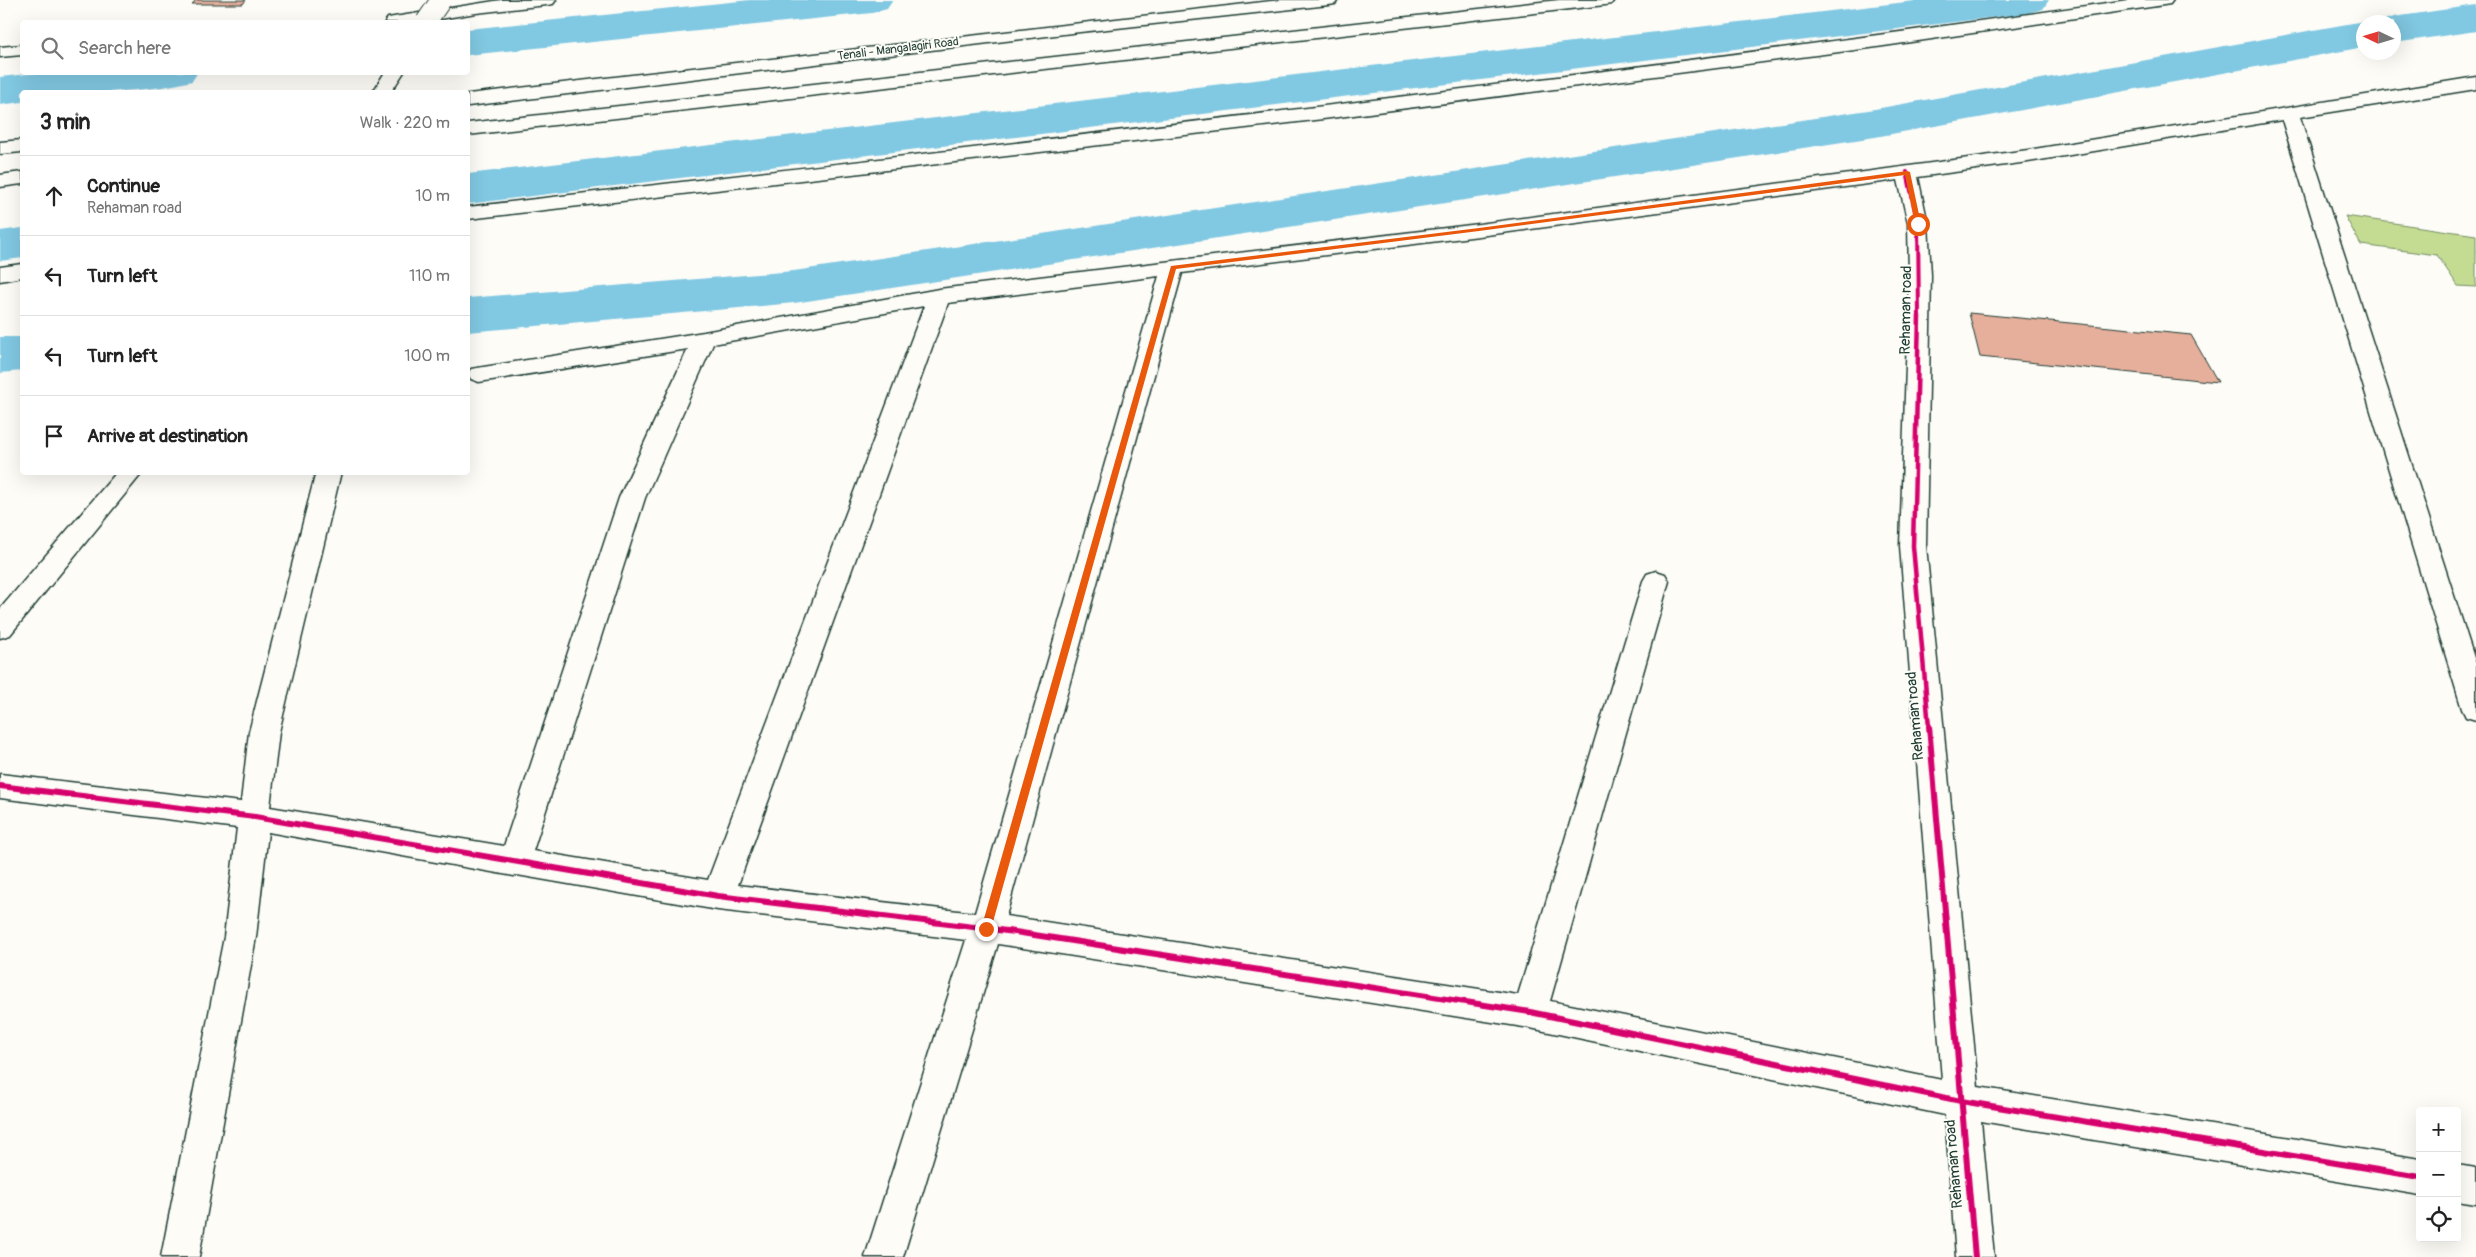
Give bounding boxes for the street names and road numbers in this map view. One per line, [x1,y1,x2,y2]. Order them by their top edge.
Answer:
street label: Tenali - Mangalagiri Road [837,34,960,64]
street label: Rehaman road [1896,265,1916,355]
street label: Rehaman road [1902,671,1928,761]
street label: Rehaman road [1941,1119,1967,1209]

